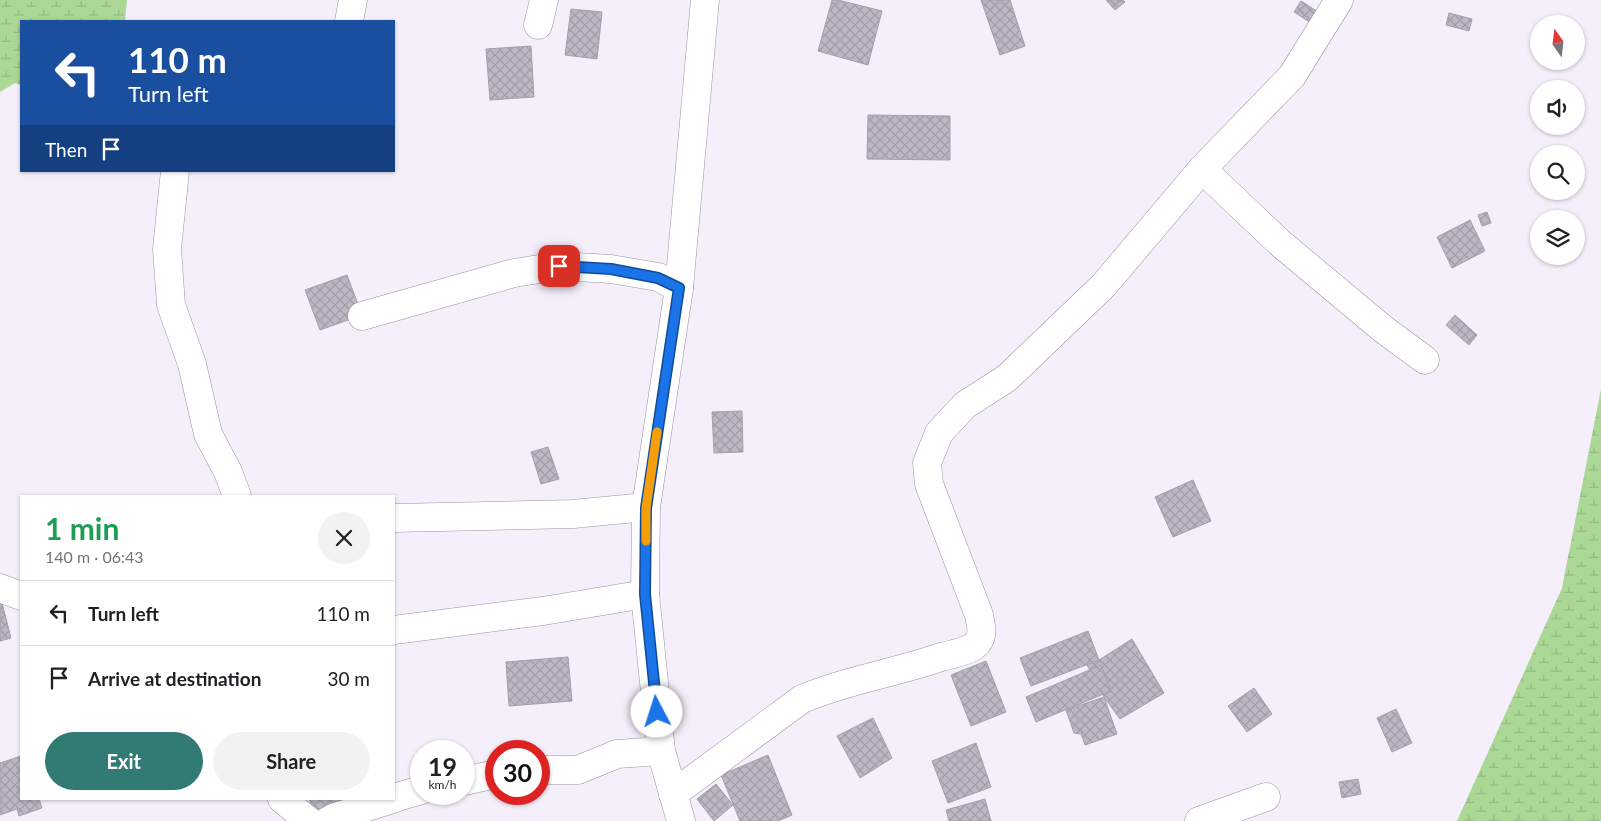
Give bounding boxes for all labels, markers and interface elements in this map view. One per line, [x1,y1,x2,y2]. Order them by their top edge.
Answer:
north arrow [1530,15,1585,70]
map controls [1530,15,1585,265]
text: 110 m [128,38,227,80]
icon: left [45,40,110,105]
text: Turn left [128,80,209,107]
button: sound [1530,80,1585,135]
icon: arrive [97,135,125,163]
text: Then [45,138,87,161]
button: search [1530,145,1585,200]
button: layers [1530,210,1585,265]
pin [538,245,580,287]
icon: arrive [545,252,573,280]
text: 1 min [45,510,119,546]
button: close [318,512,370,564]
text: 140 m · 06:43 [45,547,144,566]
icon: left [45,599,73,627]
text: Turn left [88,602,159,625]
text: 110 m [316,602,370,625]
icon: arrive [45,664,73,692]
text: Arrive at destination [88,667,261,690]
text: 30 m [327,667,370,690]
position arrow [630,685,682,737]
button: Exit [45,732,203,790]
button: Share [213,732,370,790]
speed limit sign: 30 [485,740,550,805]
text: 19 [428,751,457,781]
text: km/h [428,777,457,792]

